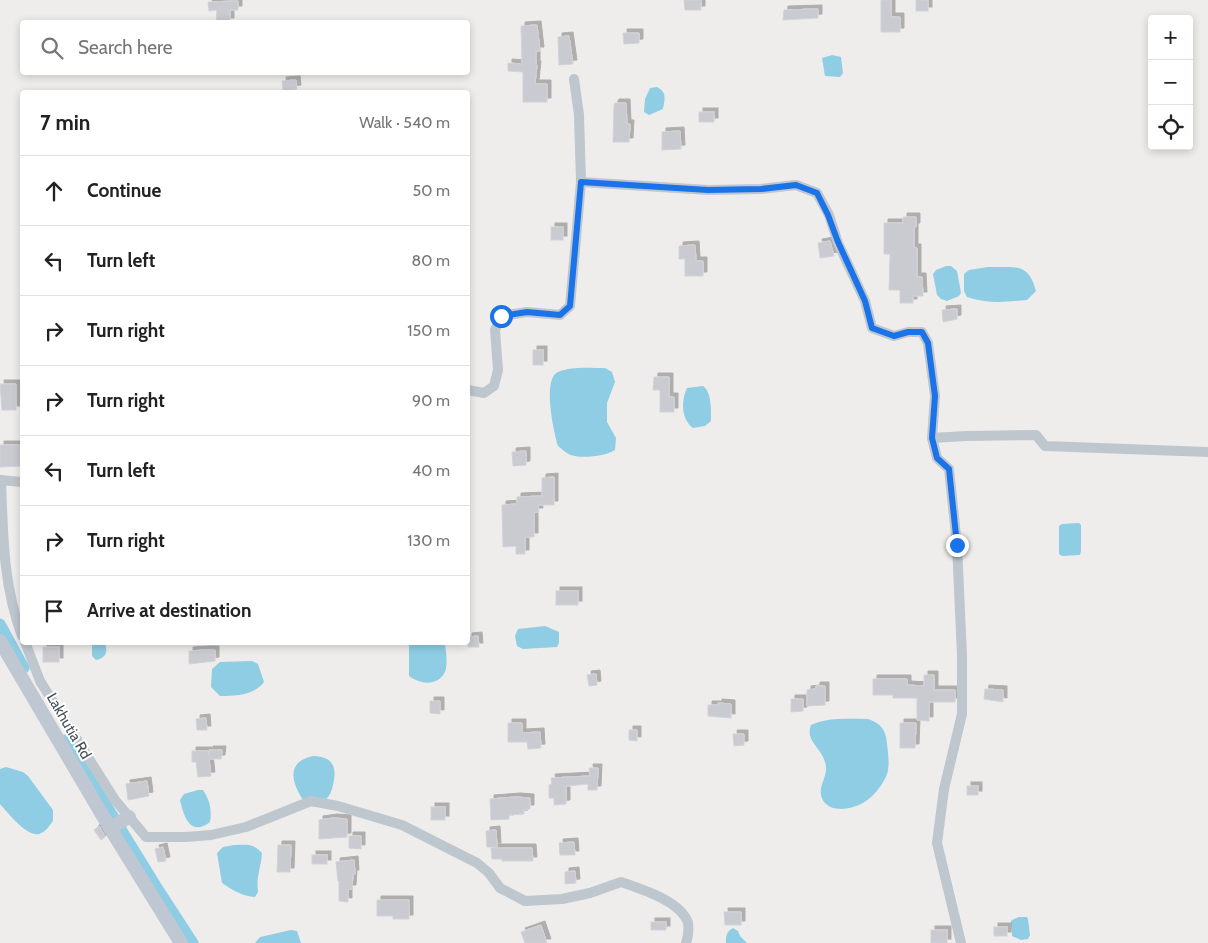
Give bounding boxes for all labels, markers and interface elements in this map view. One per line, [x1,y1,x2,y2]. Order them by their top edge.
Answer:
map controls [1148,15,1193,150]
button: + [1148,15,1193,60]
search box [20,20,470,75]
icon: search [38,34,66,62]
text: Search here [78,36,172,59]
button: − [1148,60,1193,105]
button: locate [1148,105,1193,150]
text: 7 min [40,110,90,135]
text: Walk · 540 m [359,113,450,132]
icon: ahead [40,177,68,205]
text: Continue [87,179,161,202]
text: 50 m [413,181,450,200]
icon: left [40,247,68,275]
text: Turn left [87,249,155,272]
text: 80 m [412,251,450,270]
route start [490,305,513,328]
icon: right [40,317,68,345]
text: Turn right [87,319,165,342]
text: 150 m [407,321,450,340]
icon: right [40,387,68,415]
text: Turn right [87,389,165,412]
text: 90 m [412,391,450,410]
icon: left [40,457,68,485]
text: Turn left [87,459,155,482]
text: 40 m [412,461,450,480]
icon: right [40,527,68,555]
text: Turn right [87,529,165,552]
text: 130 m [407,531,450,550]
route end [946,534,969,557]
icon: arrive [40,597,68,625]
text: Arrive at destination [87,599,251,622]
street label: Lakhutia Rd [43,690,95,762]

